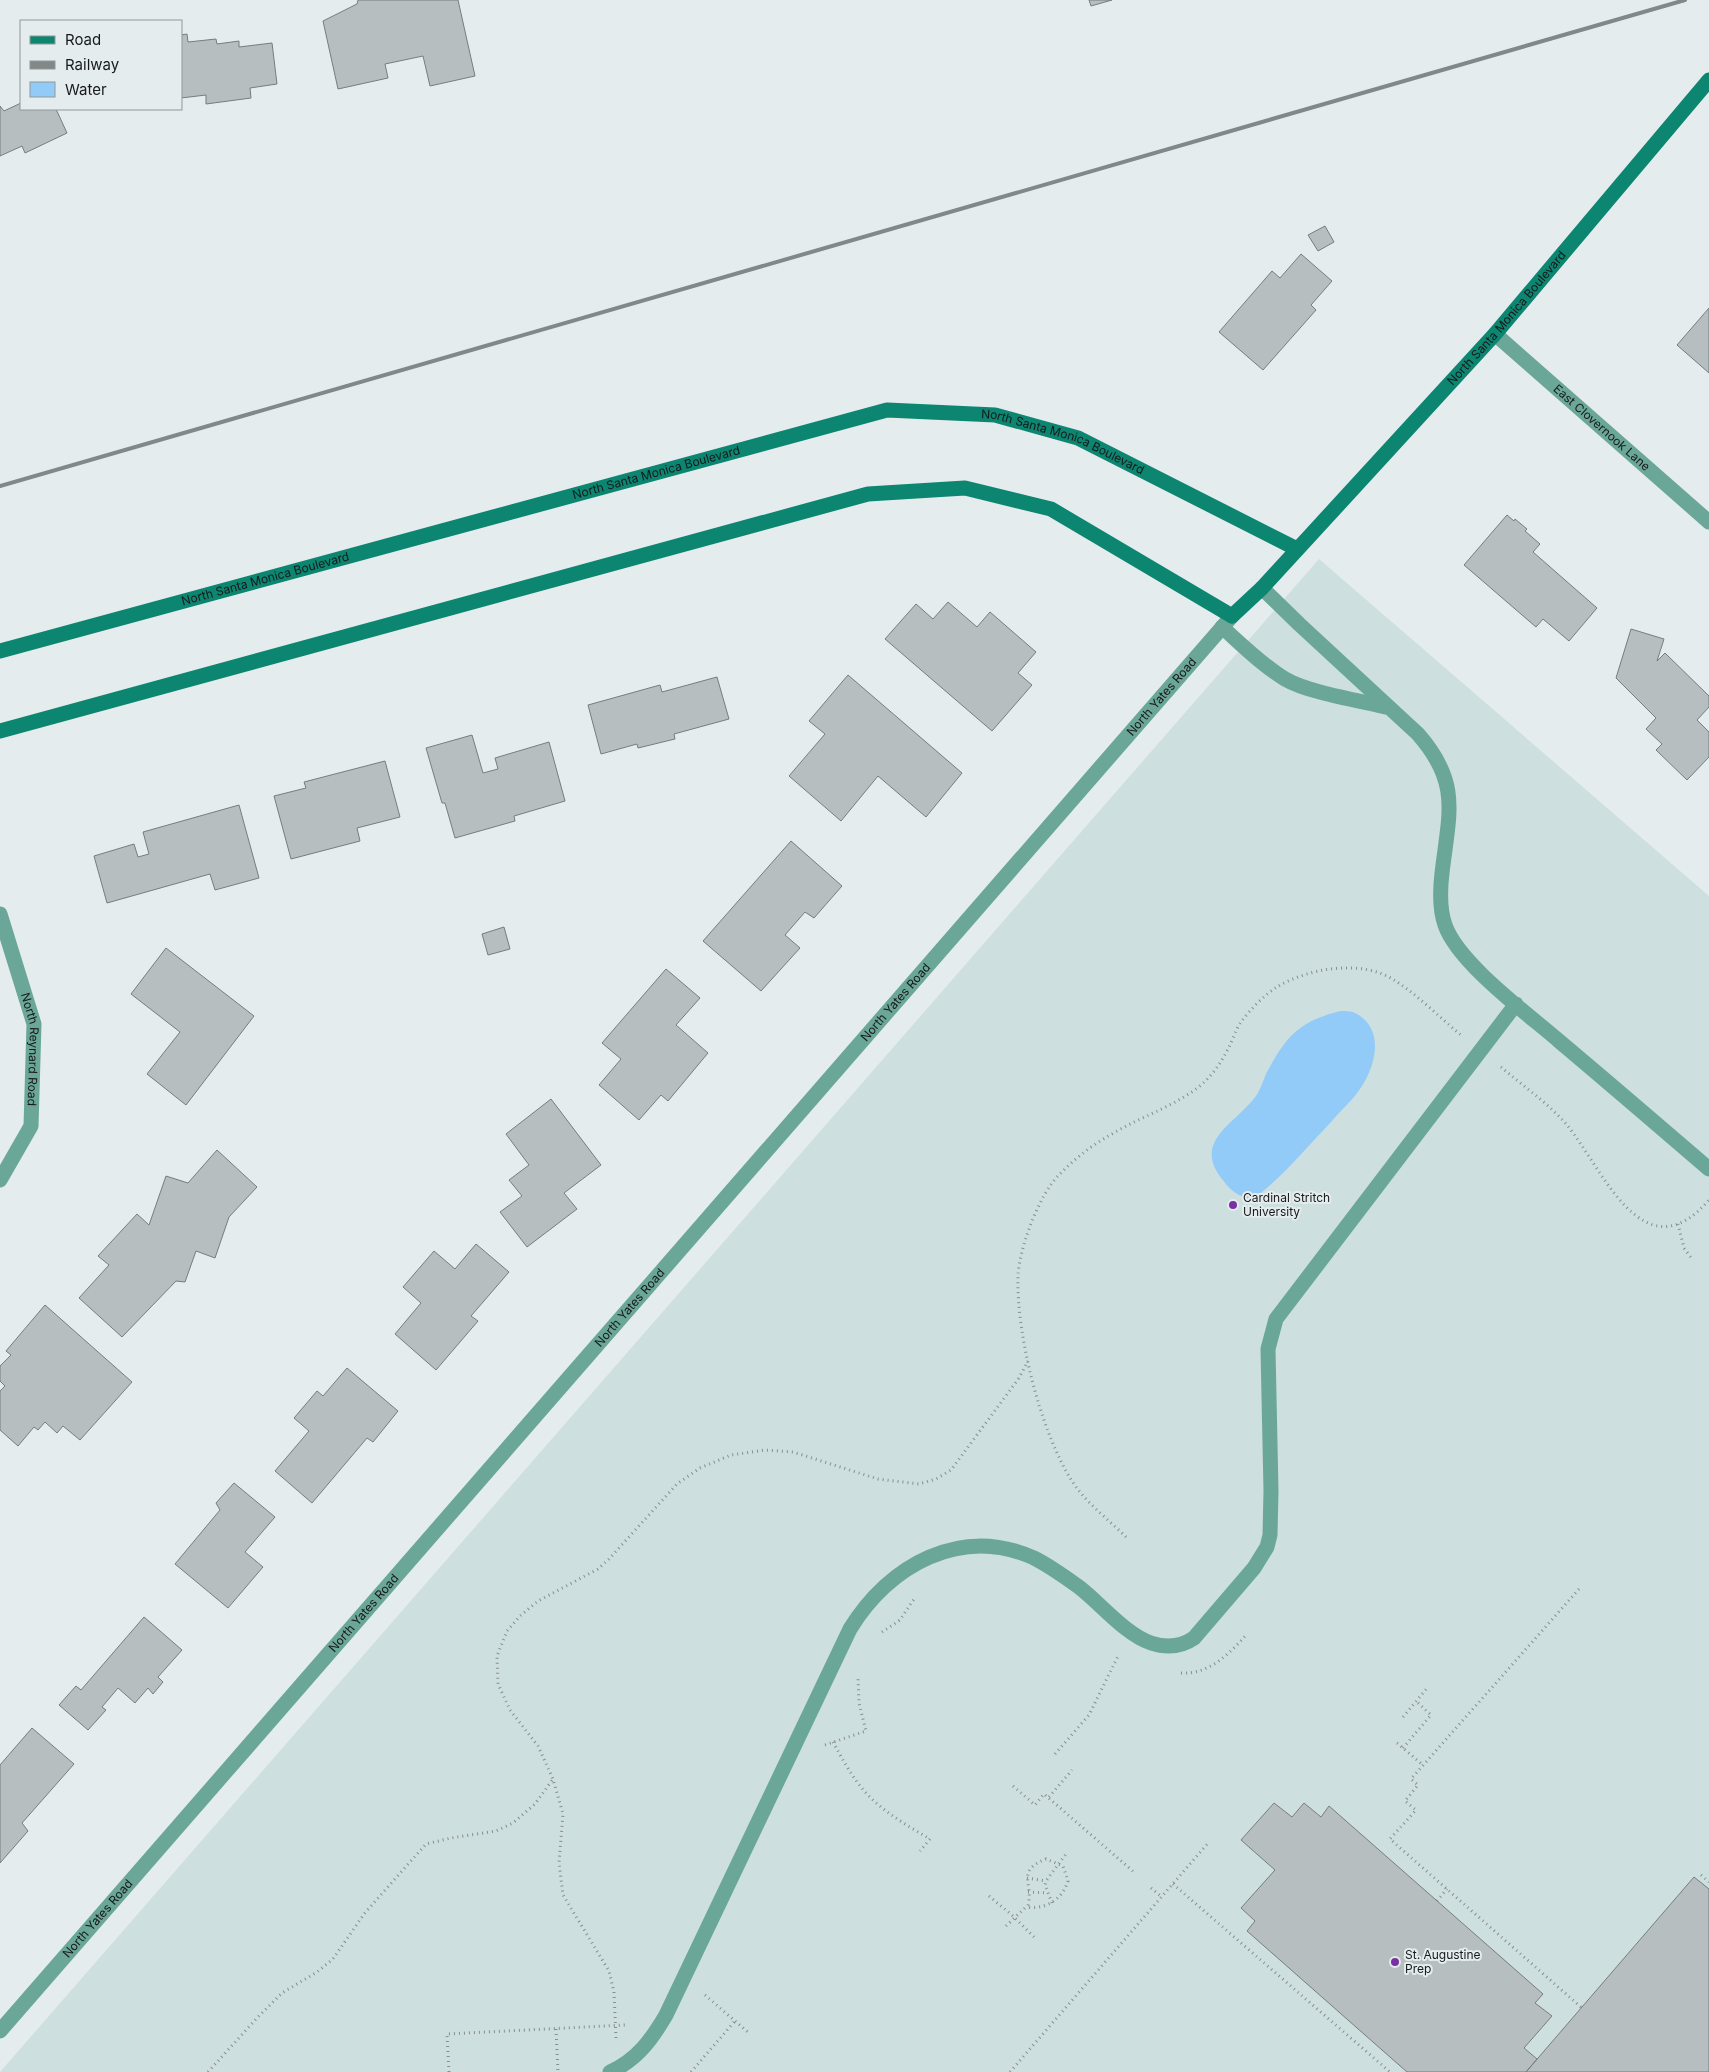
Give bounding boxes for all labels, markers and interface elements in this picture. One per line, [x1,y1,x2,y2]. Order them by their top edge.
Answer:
legend [20,20,182,110]
text: Road [65,30,101,49]
text: Railway [65,55,120,74]
text: Water [65,80,107,99]
street label: North Santa Monica Boulevard [1444,248,1569,388]
street label: East Clovernook Lane [1551,381,1653,474]
street label: North Santa Monica Boulevard [981,406,1147,477]
street label: North Santa Monica Boulevard [571,442,742,502]
street label: North Santa Monica Boulevard [180,548,351,608]
street label: North Yates Road [1123,654,1199,739]
street label: North Yates Road [857,960,933,1044]
street label: North Reynard Road [18,991,42,1106]
place label: Cardinal Stritch University [1243,1190,1330,1219]
marker: Cardinal Stritch University [1227,1199,1239,1211]
street label: North Yates Road [591,1265,667,1350]
street label: North Yates Road [325,1571,402,1655]
street label: North Yates Road [59,1876,136,1961]
place label: St. Augustine Prep [1405,1947,1481,1976]
marker: St. Augustine Prep [1389,1956,1401,1968]

